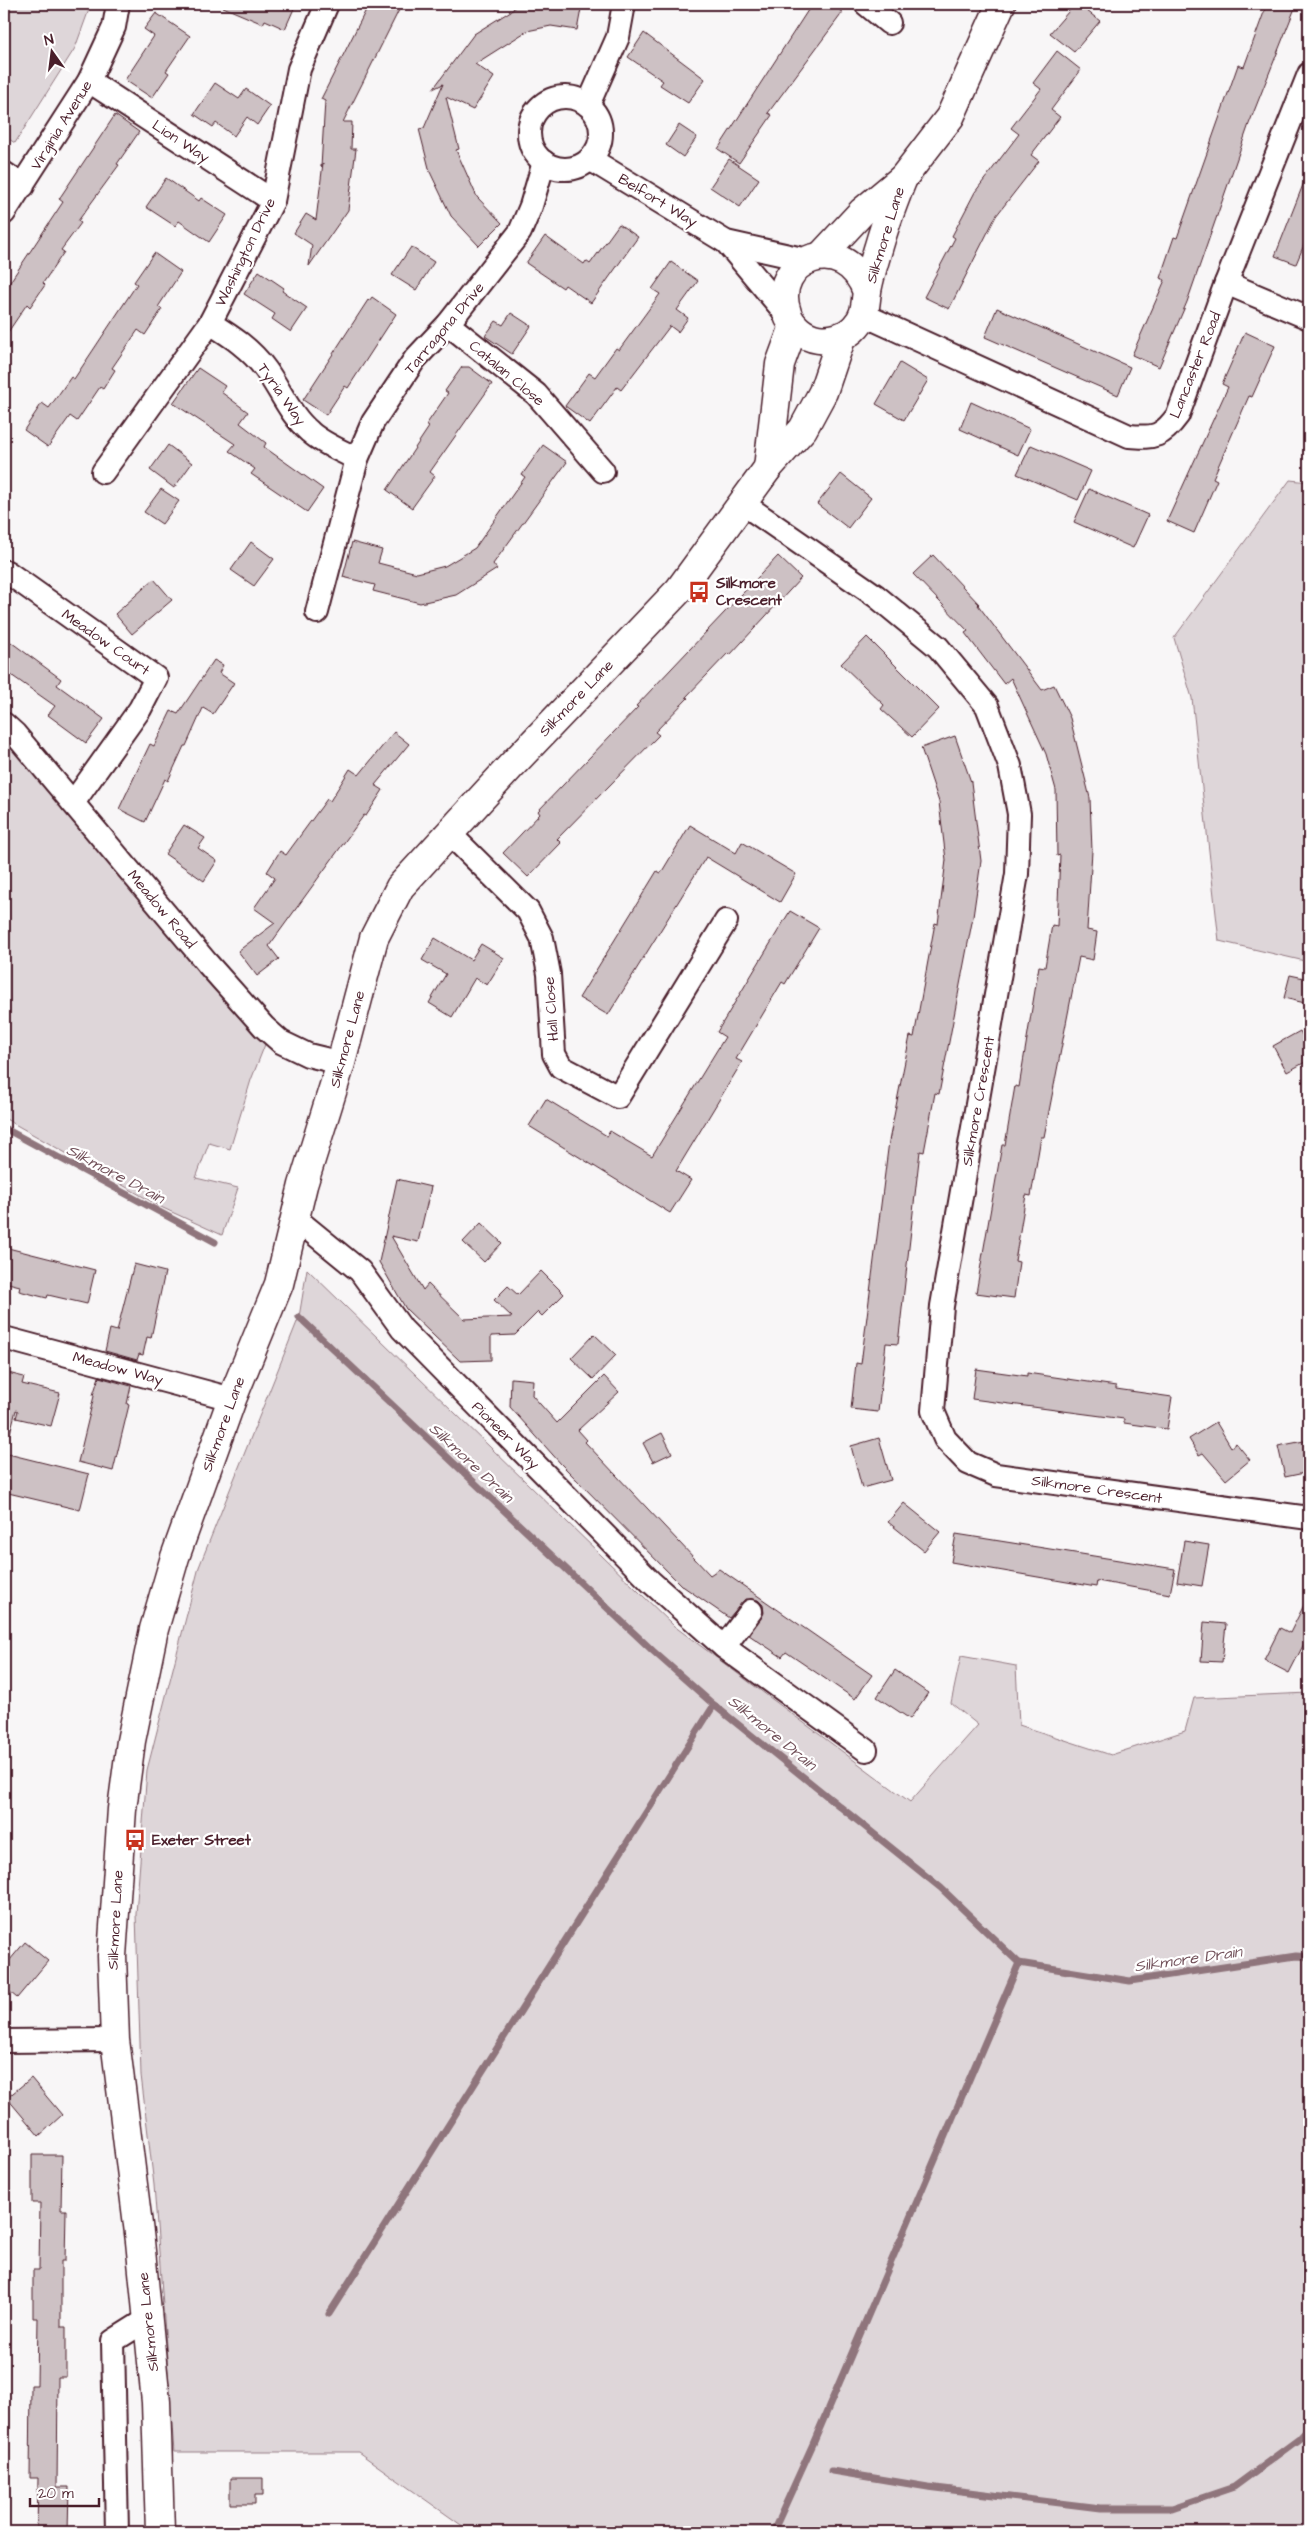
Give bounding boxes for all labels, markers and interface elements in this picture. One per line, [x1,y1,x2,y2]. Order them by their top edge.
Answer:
north arrow [28,28,78,78]
text: N [42,30,56,51]
street label: Virginia Avenue [25,76,98,175]
street label: Lion Way [147,115,214,169]
street label: Belfort Way [614,169,701,233]
street label: Silkmore Lane [861,184,910,286]
street label: Washington Drive [210,194,282,310]
street label: Tarragona Drive [399,278,490,380]
street label: Lancaster Road [1165,309,1226,422]
street label: Catalan Close [464,336,549,411]
street label: Tyria Way [252,359,311,430]
place label: Silkmore Crescent [715,573,783,611]
bus stop icon: Silkmore Crescent [686,579,712,605]
street label: Meadow Court [57,604,154,681]
street label: Silkmore Lane [534,655,619,741]
street label: Meadow Road [122,865,201,953]
street label: Hall Close [539,976,564,1042]
street label: Silkmore Lane [324,988,371,1090]
street label: Silkmore Crescent [957,1034,1000,1168]
water label: Silkmore Drain [63,1139,170,1210]
street label: Meadow Way [70,1346,165,1392]
street label: Silkmore Lane [197,1374,250,1475]
street label: Pioneer Way [466,1397,544,1475]
water label: Silkmore Drain [424,1418,520,1509]
street label: Silkmore Crescent [1030,1470,1164,1509]
water label: Silkmore Drain [723,1690,823,1777]
bus stop icon: Exeter Street [122,1827,148,1853]
place label: Exeter Street [152,1830,252,1851]
street label: Silkmore Lane [102,1870,129,1970]
water label: Silkmore Drain [1133,1940,1245,1977]
street label: Silkmore Lane [133,2271,164,2373]
scale bar [30,2476,99,2508]
text: 20 m [38,2483,74,2504]

